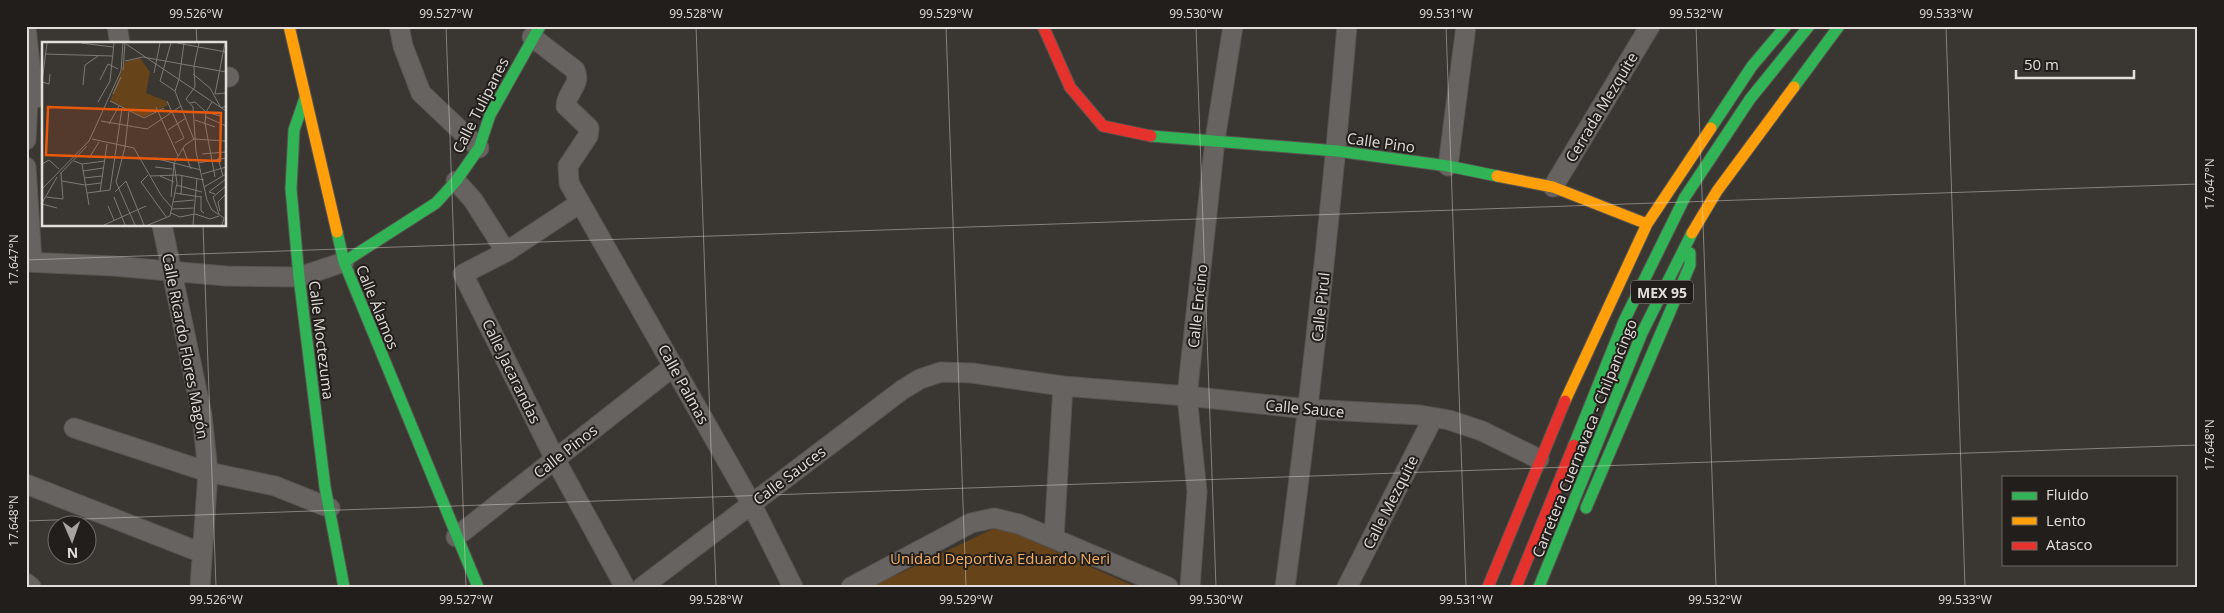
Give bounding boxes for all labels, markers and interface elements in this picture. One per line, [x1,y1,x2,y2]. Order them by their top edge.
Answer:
text: 99.526°W [169,5,223,22]
text: 99.527°W [419,5,473,22]
text: 99.528°W [669,5,723,22]
text: 99.529°W [919,5,973,22]
text: 99.530°W [1169,5,1223,22]
text: 99.531°W [1419,5,1473,22]
text: 99.532°W [1669,5,1723,22]
text: 99.533°W [1919,5,1973,22]
inset map [42,42,226,226]
street label: Cerrada Mezquite [1560,48,1642,166]
scale bar [2016,48,2134,80]
street label: Calle Tulipanes [447,54,513,156]
text: 50 m [2024,54,2059,74]
street label: Calle Pino [1346,127,1416,157]
text: 17.647°N [2201,158,2218,210]
text: 17.647°N [5,234,22,286]
street label: Calle Ricardo Flores Magón [158,251,214,441]
street label: Calle Álamos [352,262,404,352]
street label: Calle Encino [1183,263,1211,349]
street label: Calle Pirul [1306,271,1334,343]
street label: Calle Moctezuma [305,279,339,401]
road number: MEX 95 [1631,280,1693,304]
street label: Calle Jacarandas [478,315,546,427]
street label: Carretera Cuernavaca - Chilpancingo [1527,316,1641,560]
street label: Calle Palmas [654,341,714,427]
street label: Calle Sauce [1265,395,1345,421]
text: 17.648°N [2201,419,2218,471]
street label: Calle Pinos [529,420,601,482]
street label: Calle Sauces [749,441,829,509]
street label: Calle Mezquite [1358,452,1422,552]
legend [2002,476,2176,566]
text: Fluido [2046,484,2089,504]
text: 17.648°N [5,495,22,547]
text: Lento [2046,510,2086,530]
north arrow [48,516,98,566]
text: Atasco [2046,534,2093,554]
text: N [66,544,78,563]
park label: Unidad Deportiva Eduardo Neri [890,548,1110,568]
text: 99.526°W [189,591,243,608]
text: 99.527°W [439,591,493,608]
text: 99.528°W [689,591,743,608]
text: 99.529°W [939,591,993,608]
text: 99.530°W [1189,591,1243,608]
text: 99.531°W [1439,591,1493,608]
text: 99.532°W [1688,591,1742,608]
text: 99.533°W [1938,591,1992,608]

